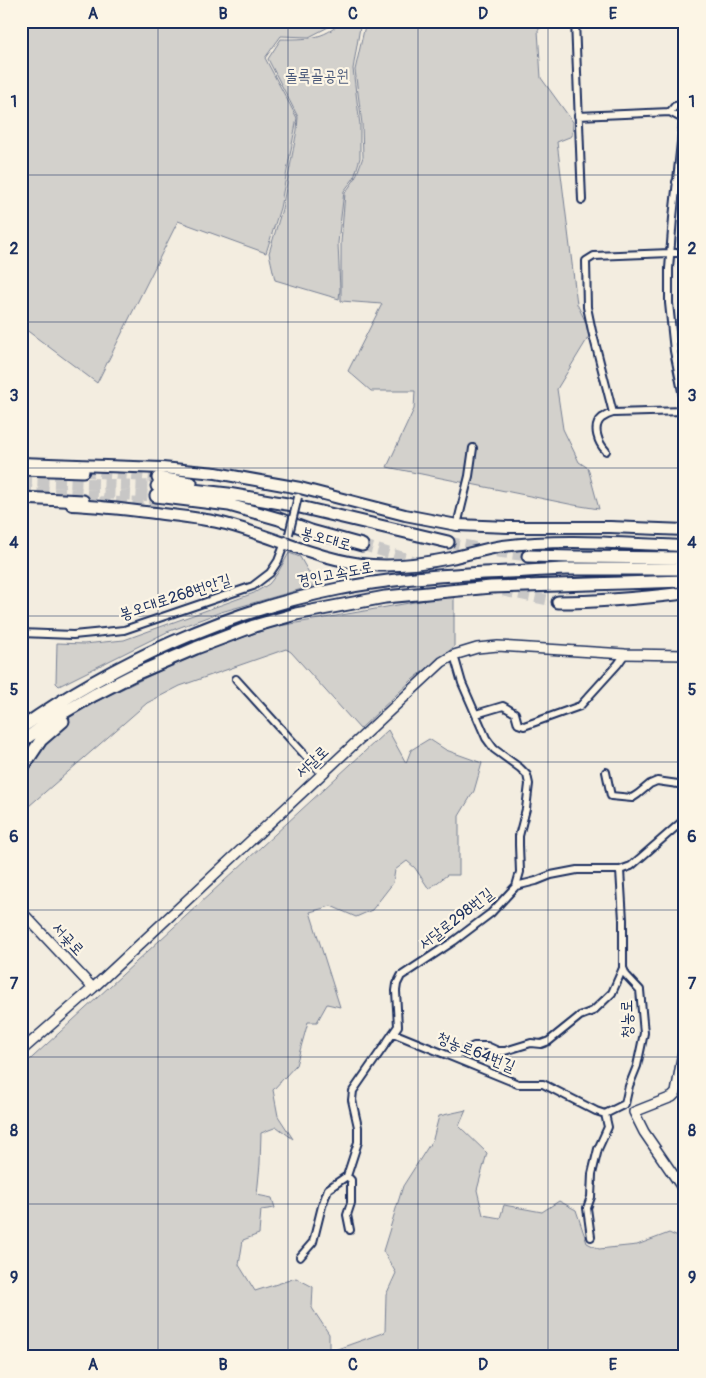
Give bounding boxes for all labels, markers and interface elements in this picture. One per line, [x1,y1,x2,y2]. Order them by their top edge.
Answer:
text: A [88,4,99,24]
text: B [218,4,228,24]
text: C [348,4,358,24]
text: D [478,4,488,24]
text: E [609,4,618,24]
park label: 돌록골공원 [285,66,349,86]
text: 1 [11,92,17,112]
text: 1 [689,92,695,112]
text: 2 [10,239,19,259]
text: 2 [688,239,697,259]
text: 3 [10,386,19,406]
text: 3 [688,386,697,406]
street label: 봉오대로 [299,523,353,555]
text: 4 [9,533,19,553]
text: 4 [687,533,697,553]
street label: 경인고속도로 [295,557,375,591]
street label: 봉오대로268번안길 [117,569,234,625]
text: 5 [10,680,19,700]
text: 5 [688,680,697,700]
street label: 서달로 [291,742,333,782]
text: 6 [9,827,19,847]
text: 6 [687,827,697,847]
street label: 서달로298번길 [415,883,498,954]
street label: 서곶로 [48,918,88,960]
text: 7 [10,974,19,994]
text: 7 [688,974,697,994]
street label: 청농로 [617,1000,637,1038]
street label: 청농로64번길 [434,1027,518,1077]
text: 8 [10,1121,18,1141]
text: 8 [688,1121,696,1141]
text: 9 [10,1268,18,1288]
text: 9 [688,1268,696,1288]
text: A [88,1355,99,1375]
text: B [218,1355,228,1375]
text: C [348,1355,358,1375]
text: D [478,1355,488,1375]
text: E [609,1355,618,1375]

